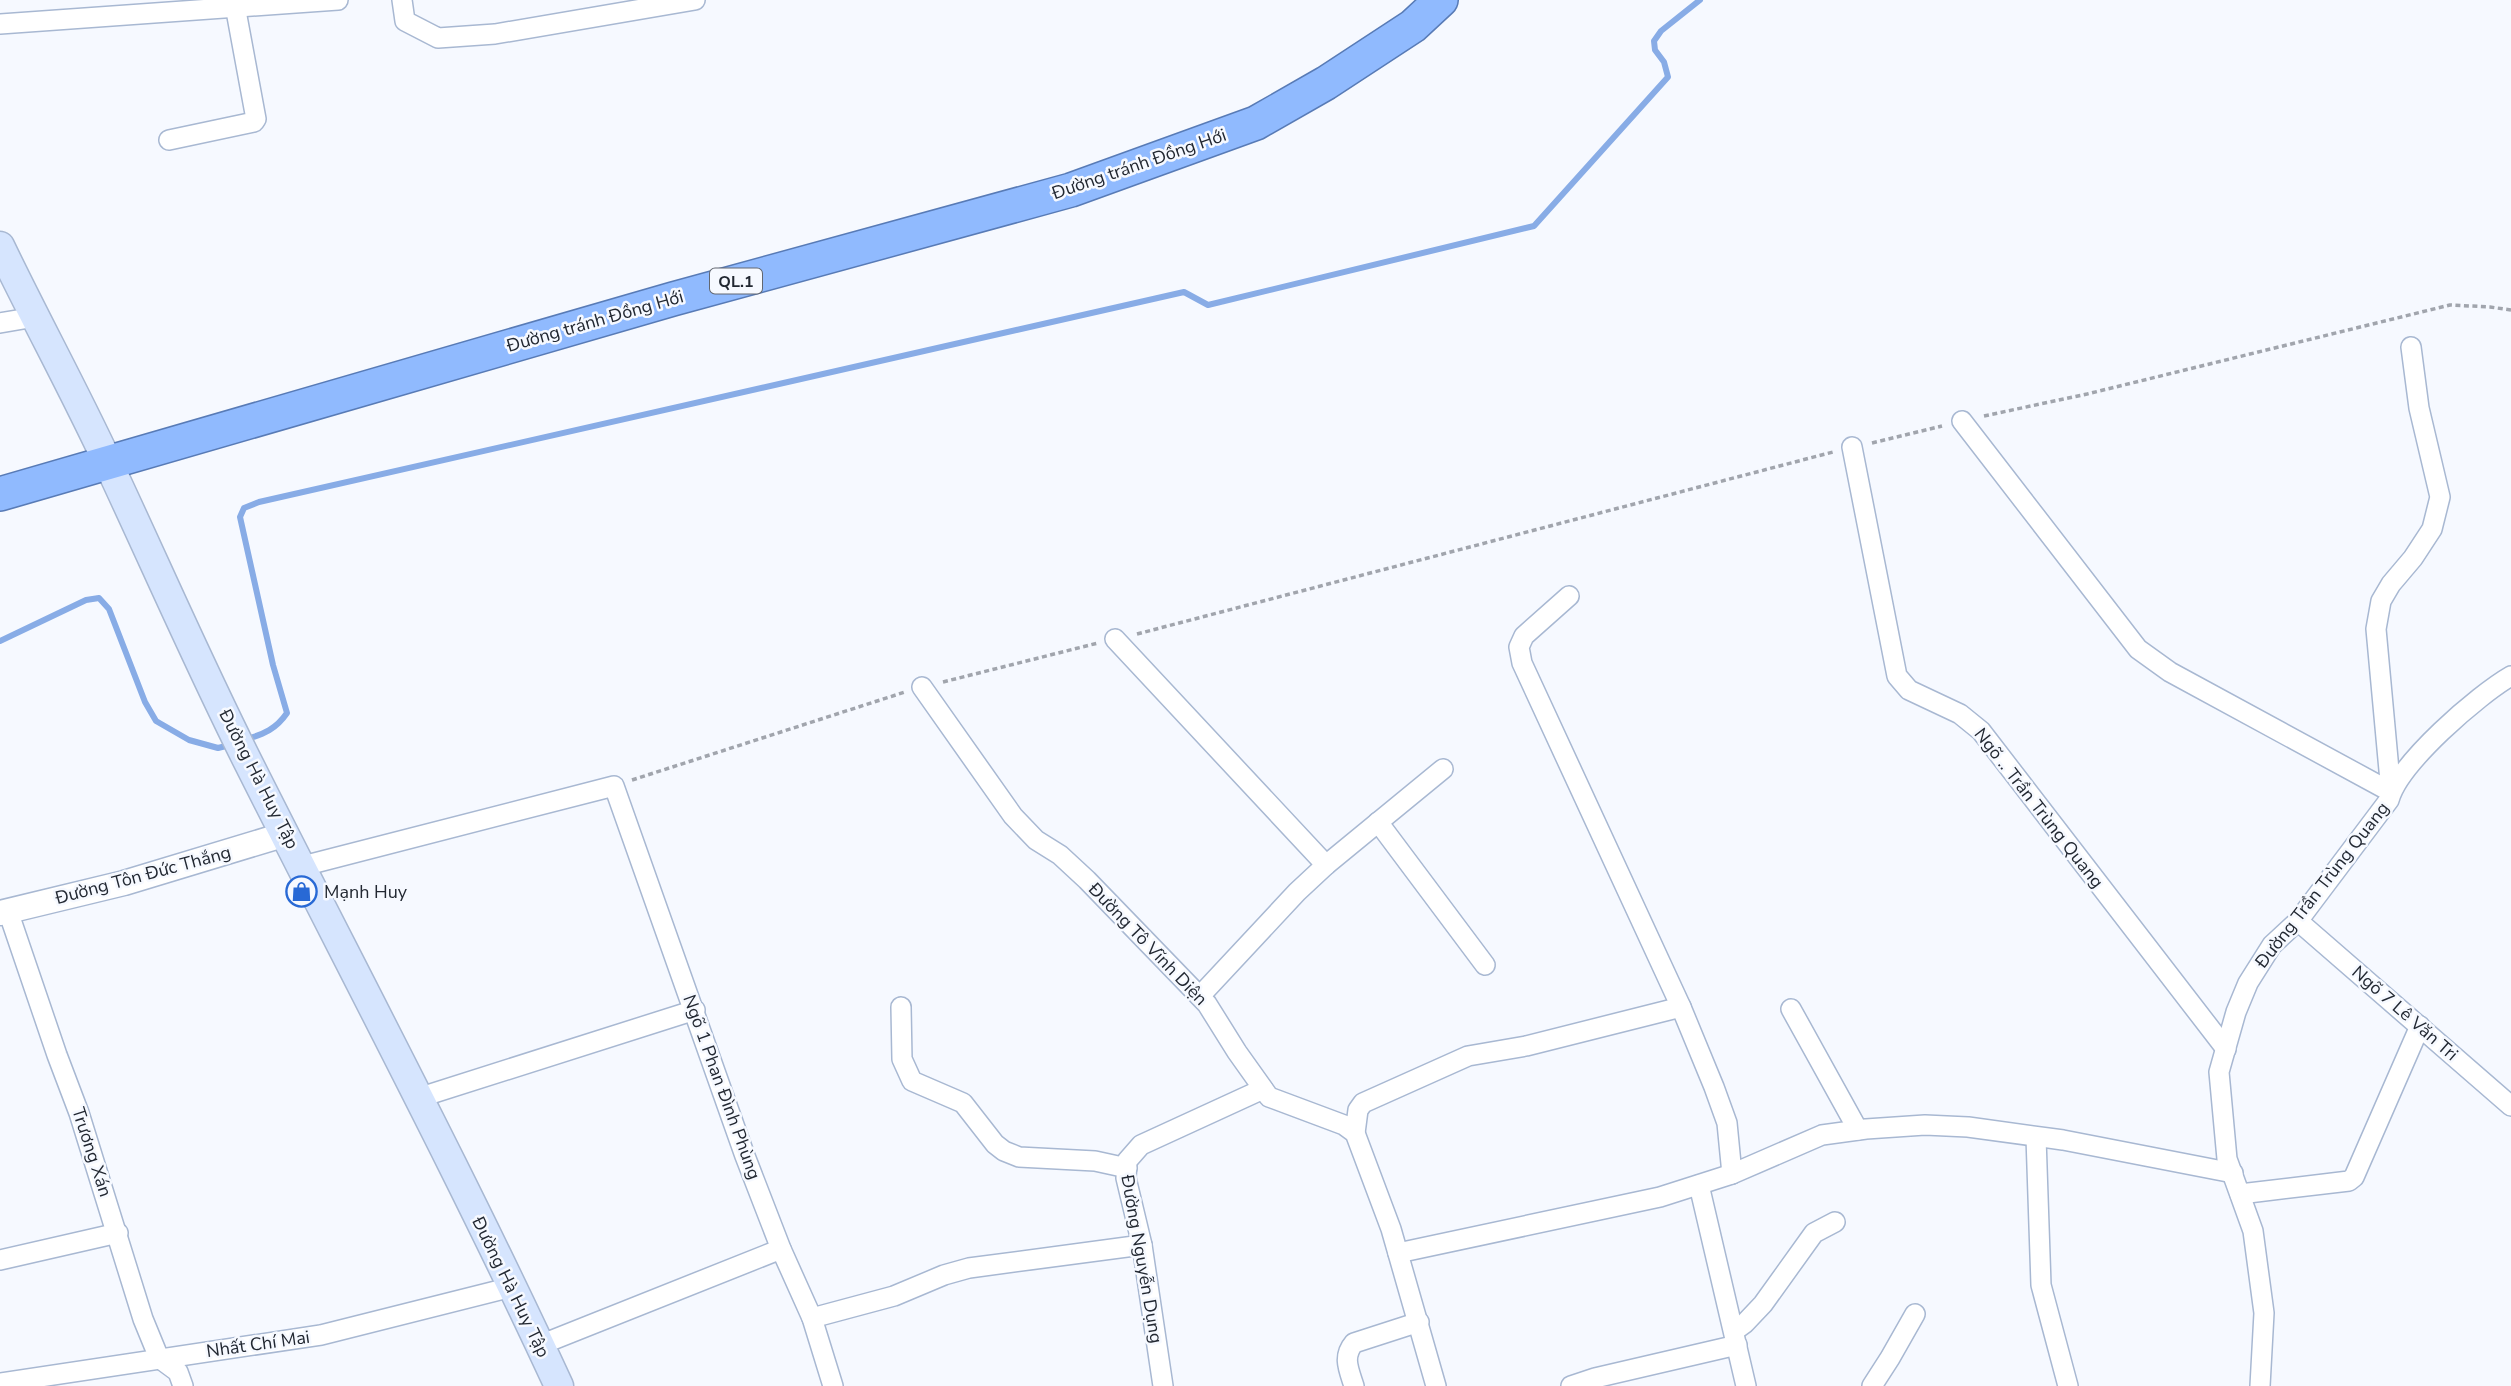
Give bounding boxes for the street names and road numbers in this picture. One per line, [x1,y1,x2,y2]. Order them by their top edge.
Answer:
street label: Đường tránh Đồng Hới [1048,123,1229,205]
road number: QL.1 [710,268,762,294]
street label: Đường tránh Đồng Hới [503,284,686,358]
street label: Đường Hà Huy Tập [213,704,305,853]
street label: Ngõ .. Trần Trùng Quang [1969,723,2109,893]
street label: Đường Trần Trùng Quang [2249,797,2394,974]
street label: Đường Tôn Đức Thắng [52,840,234,910]
street label: Đường Tô Vĩnh Diện [1082,877,1213,1011]
street label: Ngõ 7 Lê Văn Tri [2347,960,2463,1066]
street label: Ngõ 1 Phan Đình Phùng [677,991,767,1183]
street label: Trương Xán [66,1104,118,1200]
street label: Đường Nguyễn Dụng [1115,1172,1169,1345]
street label: Đường Hà Huy Tập [466,1212,556,1361]
street label: Nhất Chí Mai [205,1325,311,1363]

